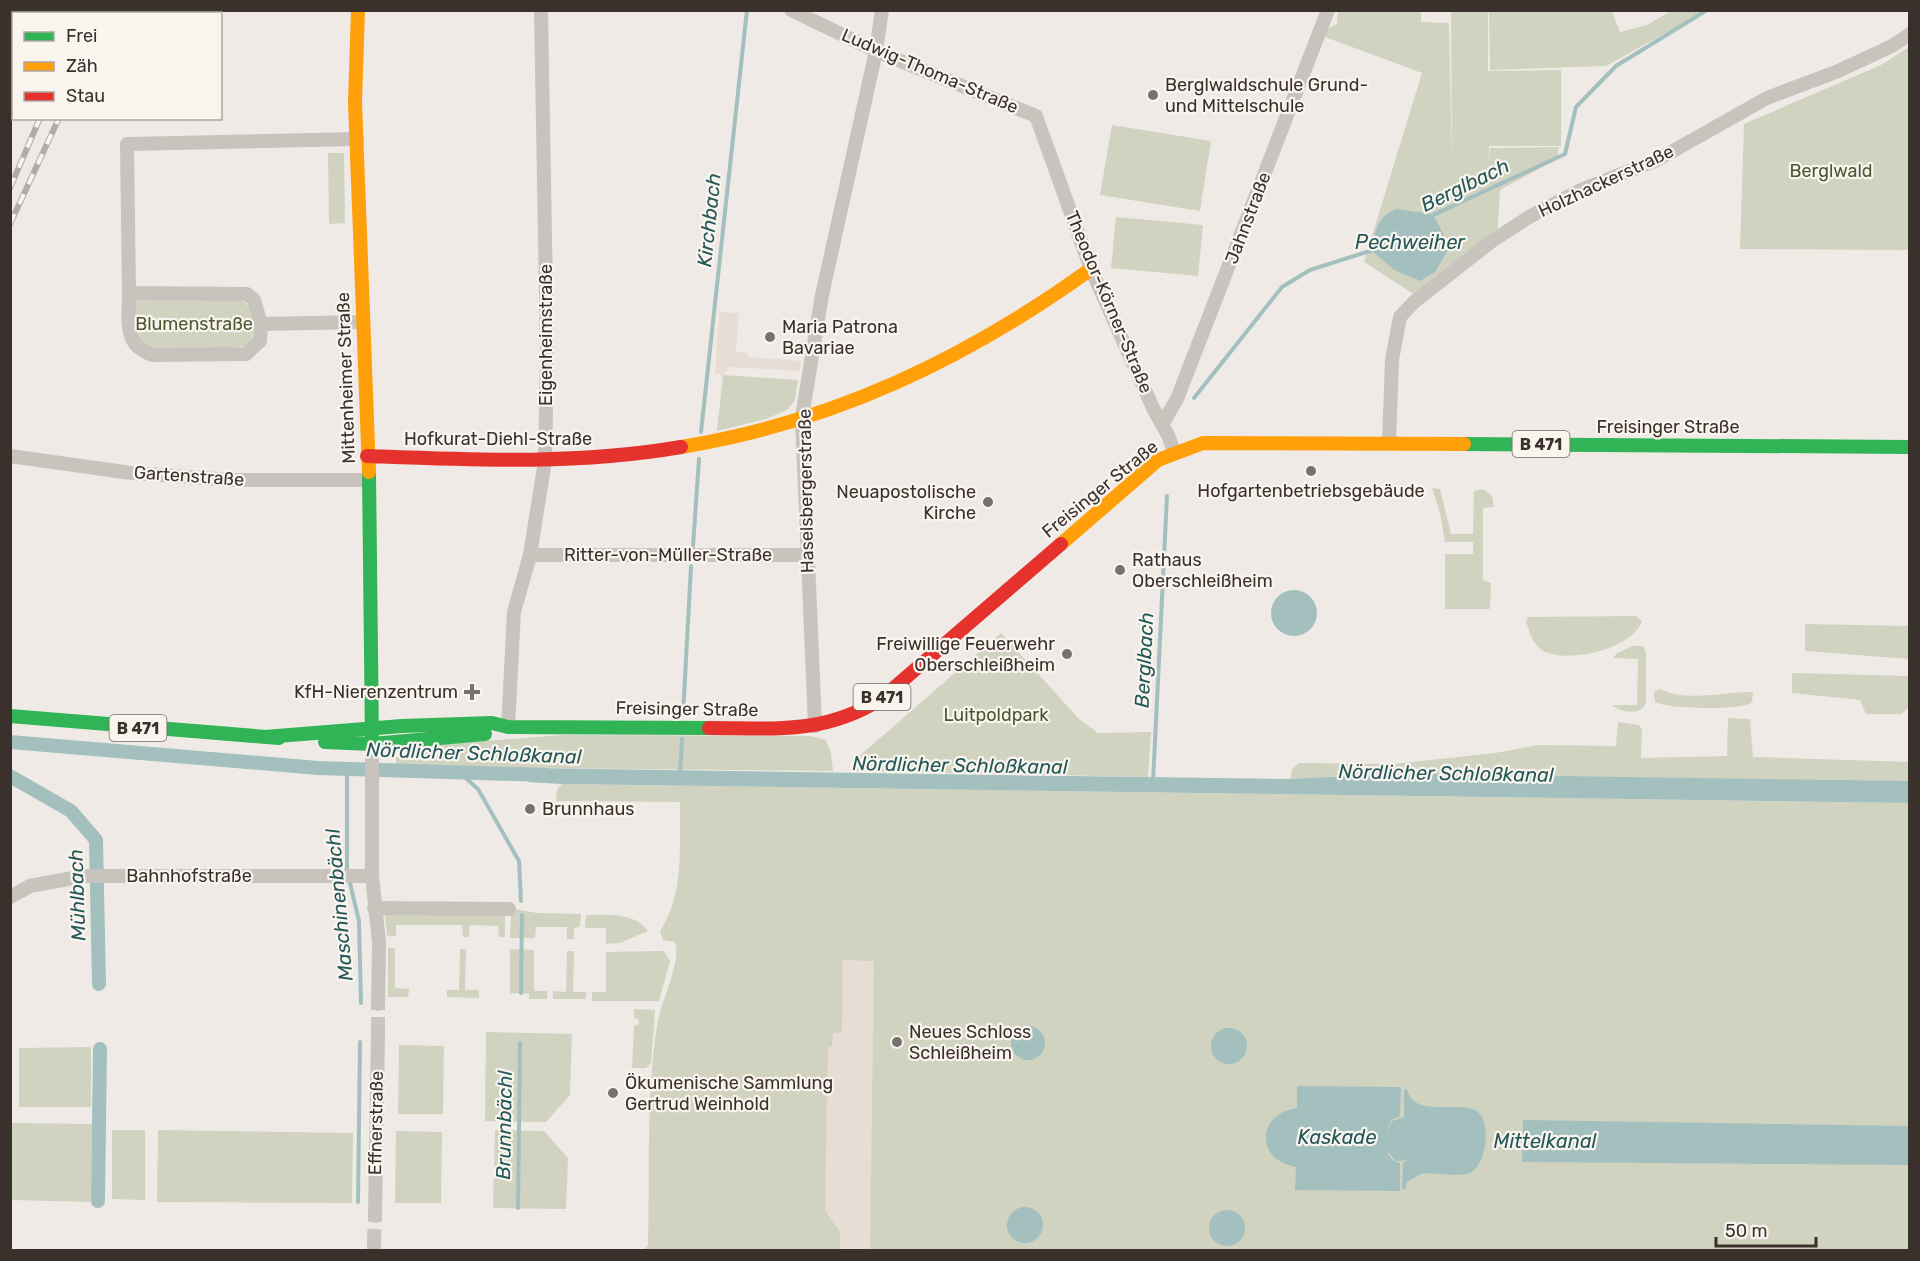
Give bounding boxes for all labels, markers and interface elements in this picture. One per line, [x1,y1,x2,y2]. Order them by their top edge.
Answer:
legend [12,12,222,120]
street label: Ludwig-Thoma-Straße [838,24,1022,118]
text: Frei [66,25,97,47]
text: Zäh [66,55,98,77]
place label: Berglwaldschule Grund- und Mittelschule [1165,74,1368,117]
text: Stau [66,85,105,107]
marker: Berglwaldschule Grund- und Mittelschule [1146,88,1160,102]
street label: Holzhackerstraße [1535,140,1677,222]
water label: Berglbach [1417,153,1513,217]
park label: Berglwald [1789,160,1873,182]
street label: Jahnstraße [1220,169,1276,267]
water label: Kirchbach [692,172,726,268]
street label: Theodor-Körner-Straße [1061,208,1157,396]
water label: Pechweiher [1355,230,1466,254]
street label: Eigenheimstraße [535,264,557,406]
street label: Mittenheimer Straße [332,292,360,464]
park label: Blumenstraße [135,313,253,335]
place label: Maria Patrona Bavariae [782,316,898,359]
marker: Maria Patrona Bavariae [763,330,777,344]
street label: Haselsbergerstraße [794,409,818,573]
street label: Freisinger Straße [1596,416,1740,438]
street label: Hofkurat-Diehl-Straße [404,428,592,450]
road number: B 471 [1512,431,1570,457]
street label: Freisinger Straße [1037,435,1163,543]
street label: Gartenstraße [133,461,245,491]
marker: Hofgartenbetriebsgebäude [1304,464,1318,478]
place label: Hofgartenbetriebsgebäude [1197,480,1425,502]
place label: Neuapostolische Kirche [836,481,976,524]
marker: Neuapostolische Kirche [981,495,995,509]
street label: Ritter-von-Müller-Straße [564,544,772,566]
place label: Rathaus Oberschleißheim [1132,549,1273,592]
marker: Rathaus Oberschleißheim [1113,563,1127,577]
water label: Berglbach [1130,612,1158,708]
place label: Freiwillige Feuerwehr Oberschleißheim [876,633,1055,676]
marker: Freiwillige Feuerwehr Oberschleißheim [1060,647,1074,661]
place label: KfH-Nierenzentrum [294,681,458,703]
marker: KfH-Nierenzentrum [463,683,481,701]
road number: B 471 [854,684,910,710]
street label: Freisinger Straße [615,697,759,721]
park label: Luitpoldpark [943,704,1049,726]
road number: B 471 [110,715,166,741]
water label: Nördlicher Schloßkanal [366,737,583,769]
water label: Nördlicher Schloßkanal [852,751,1069,779]
water label: Nördlicher Schloßkanal [1338,759,1555,787]
place label: Brunnhaus [542,798,634,820]
marker: Brunnhaus [523,802,537,816]
water label: Maschinenbächl [320,827,358,982]
water label: Mühlbach [63,849,91,941]
street label: Bahnhofstraße [126,865,252,887]
place label: Neues Schloss Schleißheim [909,1021,1031,1064]
marker: Neues Schloss Schleißheim [890,1035,904,1049]
water label: Brunnbächl [491,1069,517,1180]
street label: Effnerstraße [364,1071,388,1175]
place label: Ökumenische Sammlung Gertrud Weinhold [625,1072,833,1115]
marker: Ökumenische Sammlung Gertrud Weinhold [606,1086,620,1100]
water label: Kaskade [1298,1125,1376,1149]
water label: Mittelkanal [1494,1129,1598,1153]
scale bar [1716,1210,1816,1248]
text: 50 m [1725,1220,1768,1242]

